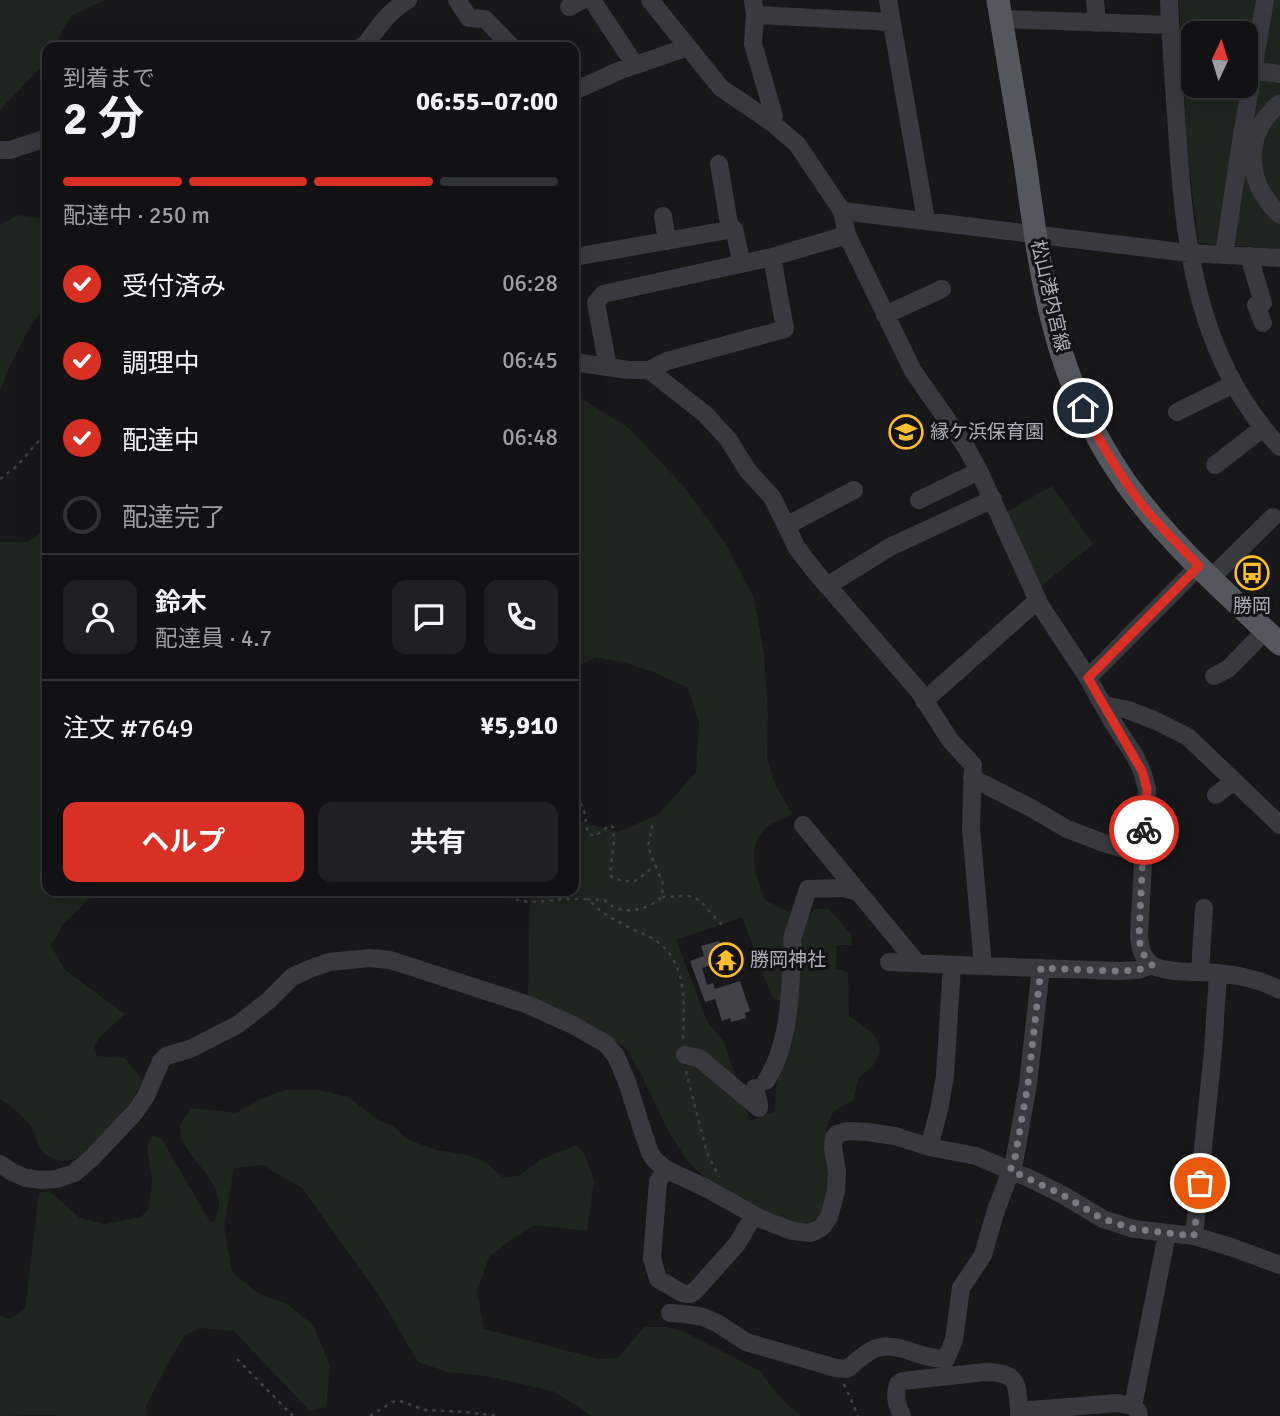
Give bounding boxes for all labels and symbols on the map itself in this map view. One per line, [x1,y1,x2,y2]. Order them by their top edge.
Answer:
north arrow [1181,21,1258,98]
street label: 松山港内宮線 [1025,238,1075,354]
pin [1053,378,1113,438]
school or university icon: 縁ケ浜保育園 [887,413,925,451]
place label: 縁ケ浜保育園 [930,420,1044,444]
bus stop icon: 勝岡 [1233,554,1271,592]
place label: 勝岡 [1233,594,1271,618]
courier [1109,795,1179,865]
temple icon: 勝岡神社 [707,941,745,979]
place label: 勝岡神社 [750,948,826,972]
pin [1170,1153,1230,1213]

